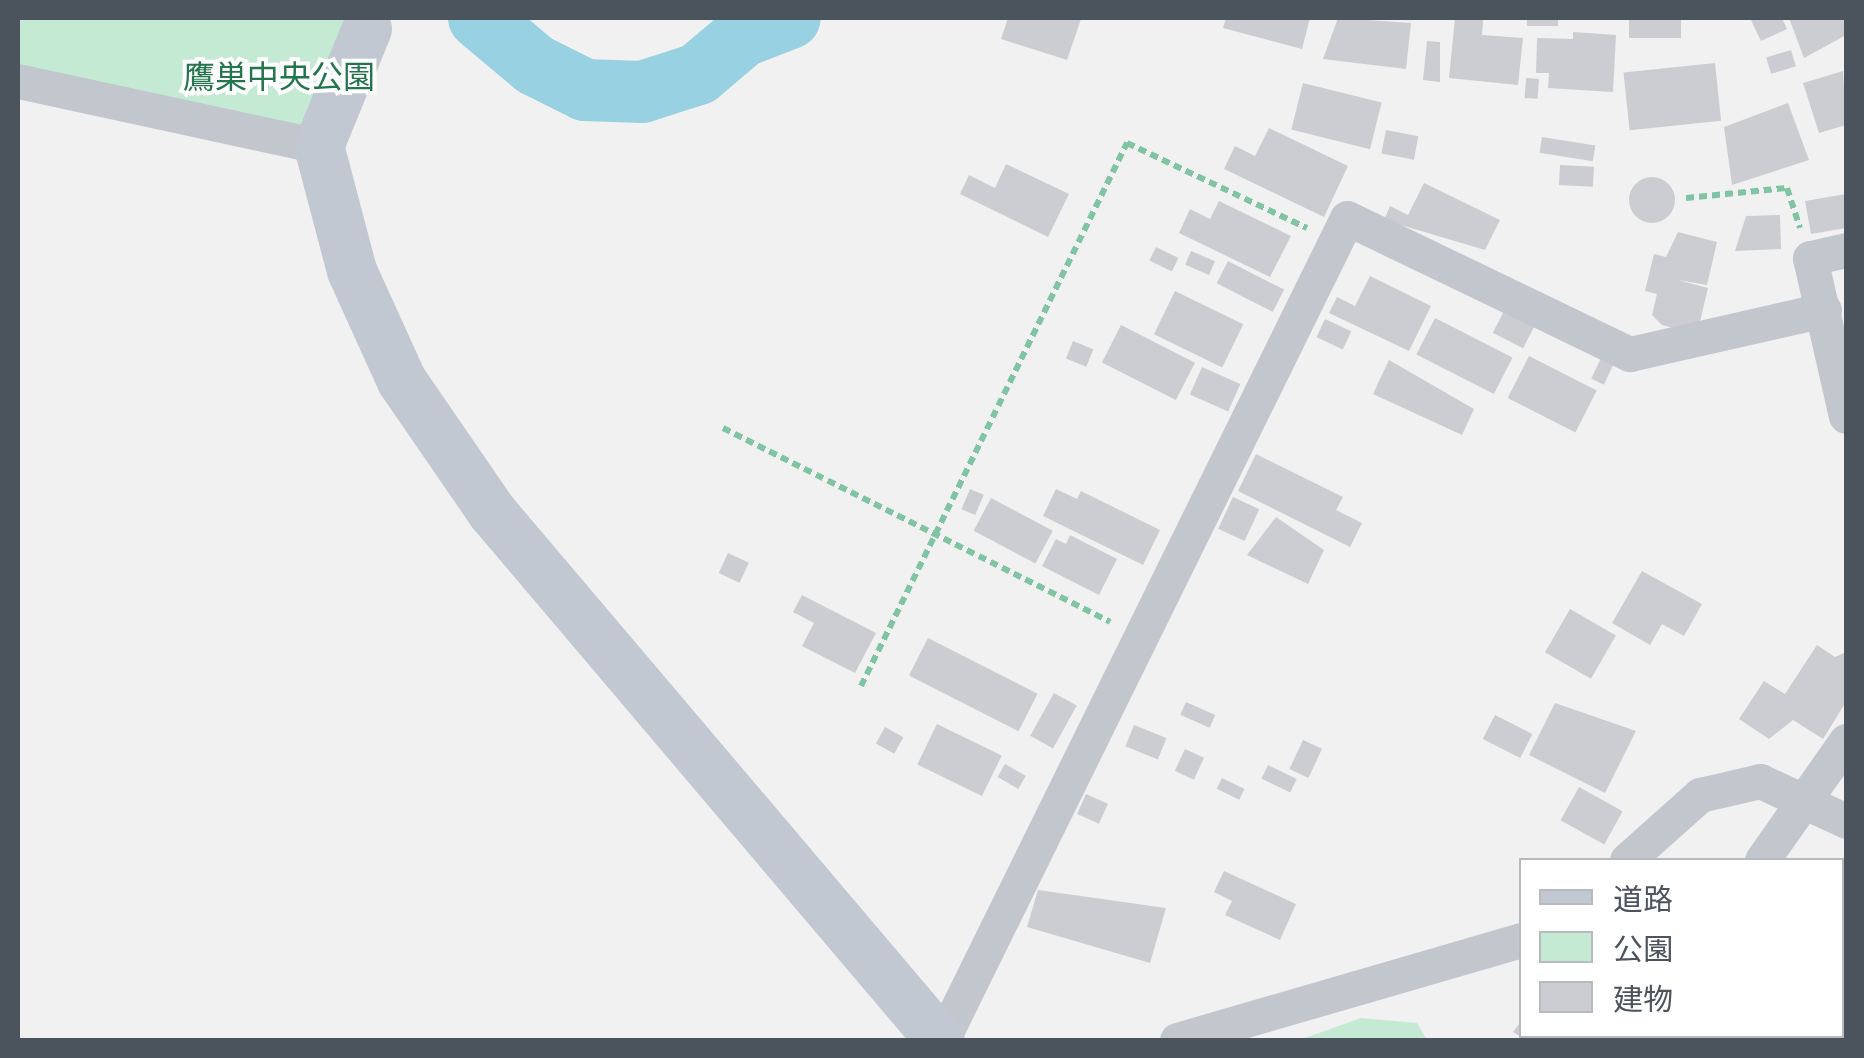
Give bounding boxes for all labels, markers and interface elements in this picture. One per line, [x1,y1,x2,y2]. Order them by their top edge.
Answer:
park label: 鷹巣中央公園 [183,58,375,96]
legend [1519,858,1844,1038]
text: 道路 [1613,881,1673,918]
text: 公園 [1613,931,1673,968]
text: 建物 [1613,981,1673,1018]

